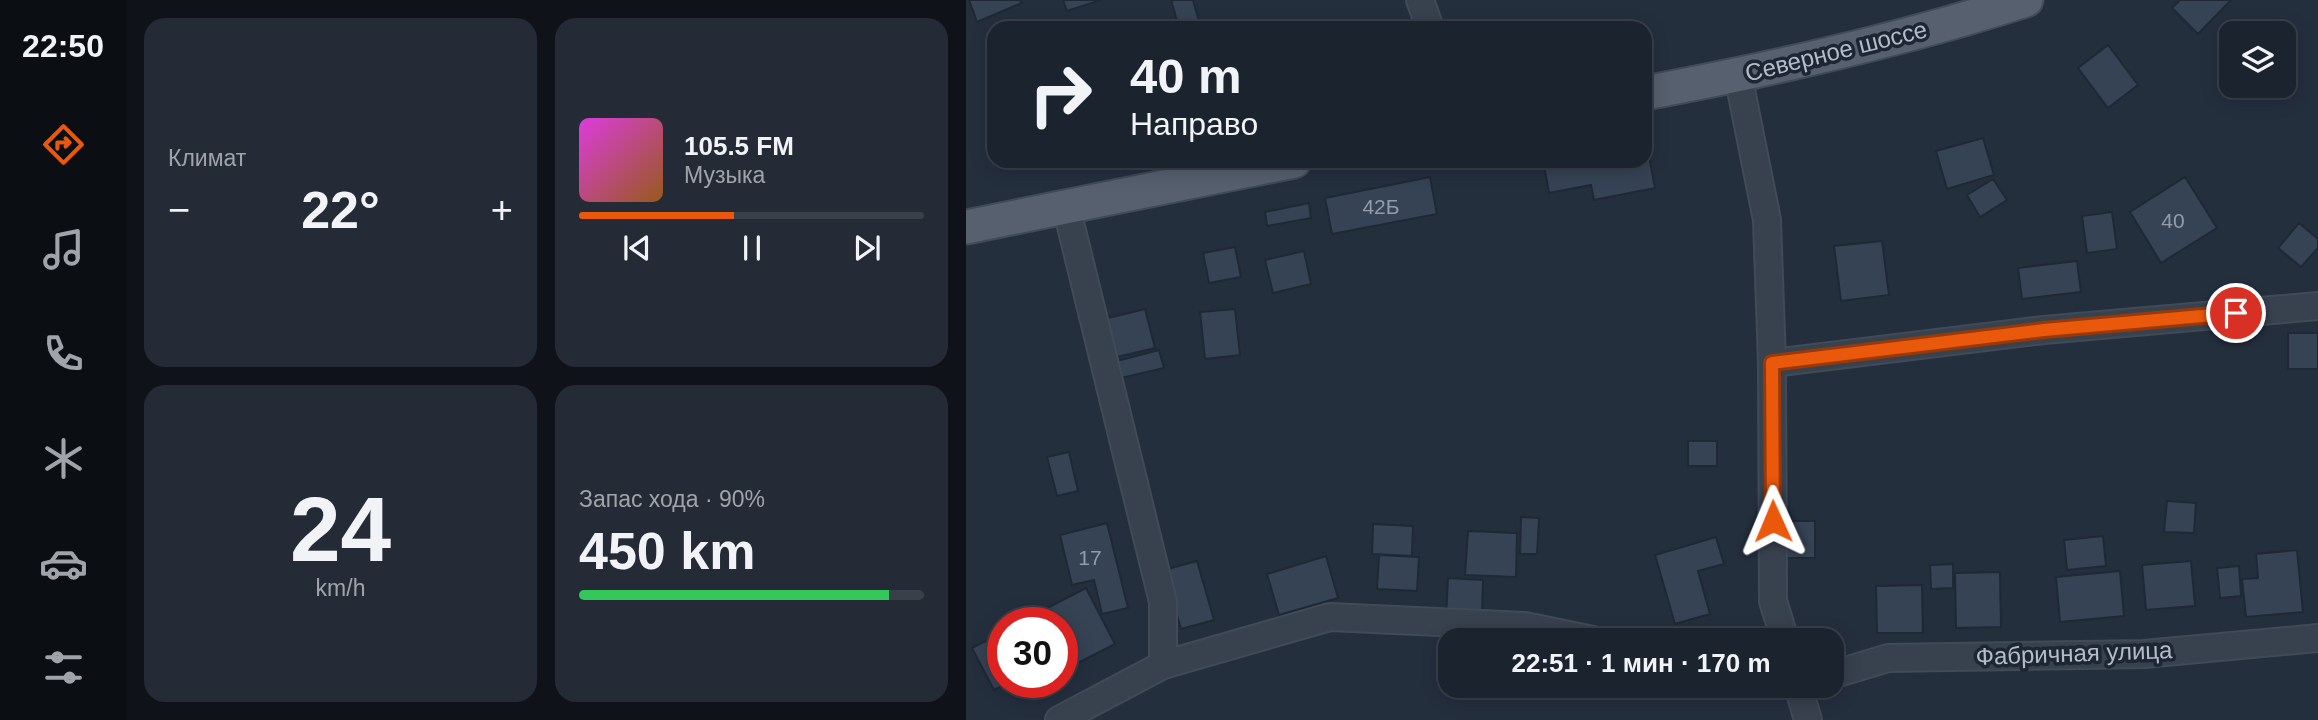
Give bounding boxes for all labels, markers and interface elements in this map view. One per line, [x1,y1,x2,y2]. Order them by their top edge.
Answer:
street label: Северное шоссе [1742,15,1930,87]
map controls [2219,21,2296,98]
button: layers [2219,21,2296,98]
text: 22:50 [22,28,104,64]
icon: right [1015,49,1106,140]
text: 40 m [1130,49,1242,103]
text: Направо [1130,106,1258,142]
icon: directions [39,120,88,169]
text: 105.5 FM [684,131,794,161]
text: Климат [168,145,246,171]
text: Музыка [684,162,765,188]
text: 22° [301,181,380,239]
text: − [168,189,190,231]
text: + [491,189,513,231]
house number: 42Б [1362,195,1400,218]
house number: 40 [2161,209,2185,232]
icon: music [39,225,88,274]
icon: previous [618,229,656,267]
icon: pause [733,229,771,267]
icon: next [848,229,886,267]
pin [2206,283,2266,343]
icon: arrive [2217,294,2255,332]
icon: phone [39,329,88,378]
icon: climate [39,434,88,483]
text: 24 [290,479,391,580]
position arrow [1736,484,1810,558]
text: Запас хода · 90% [579,486,765,512]
text: 450 km [579,522,755,580]
icon: car [39,539,88,588]
house number: 17 [1078,546,1102,569]
text: km/h [316,575,365,601]
speed limit sign: 30 [987,607,1078,698]
street label: Фабричная улица [1975,636,2173,670]
icon: filters [39,643,88,692]
text: 22:51 · 1 мин · 170 m [1511,648,1771,678]

